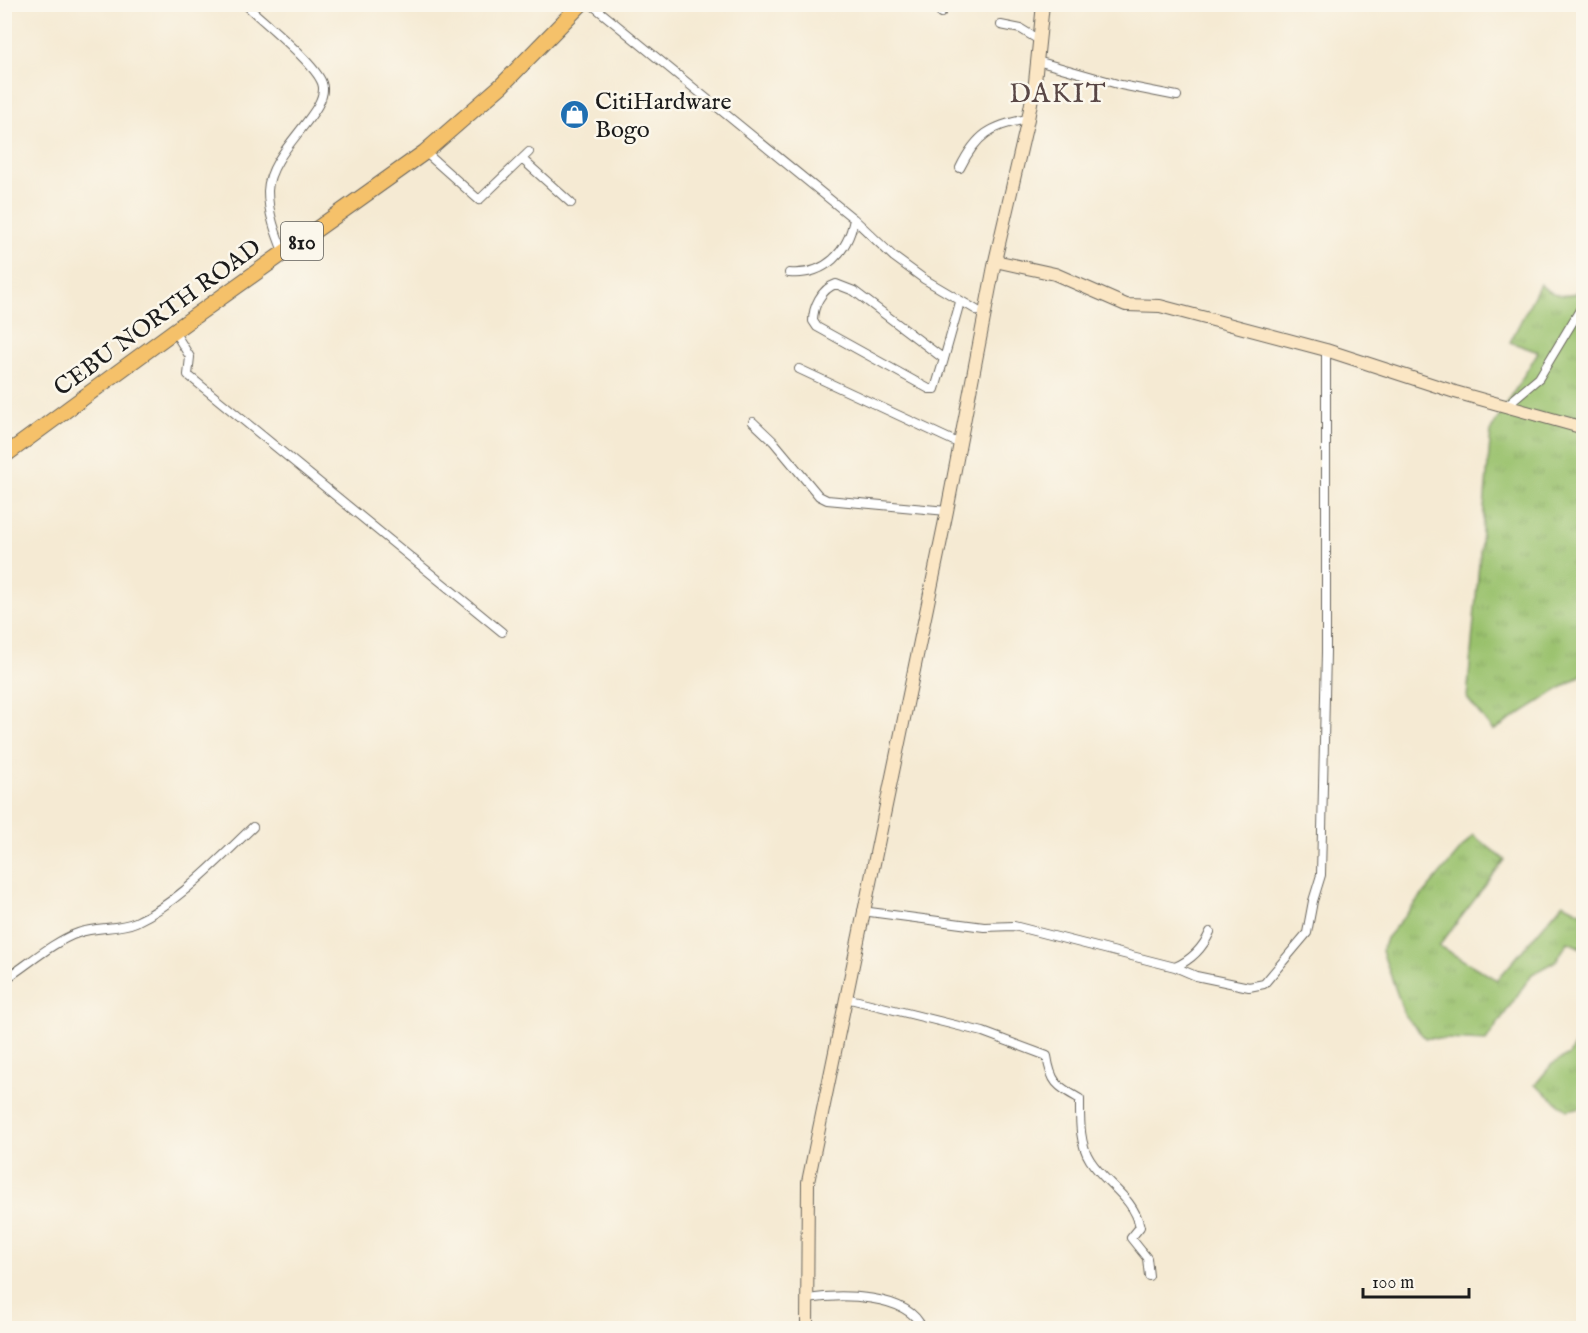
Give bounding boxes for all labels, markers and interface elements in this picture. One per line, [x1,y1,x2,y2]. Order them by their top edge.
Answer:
district label: DAKIT [1009,78,1107,112]
place label: CitiHardware Bogo [595,87,731,146]
shop icon: CitiHardware Bogo [558,99,590,131]
road number: 810 [281,222,323,260]
street label: CEBU NORTH ROAD [48,233,268,404]
scale bar [1363,1261,1470,1299]
text: 100 m [1372,1272,1414,1295]

